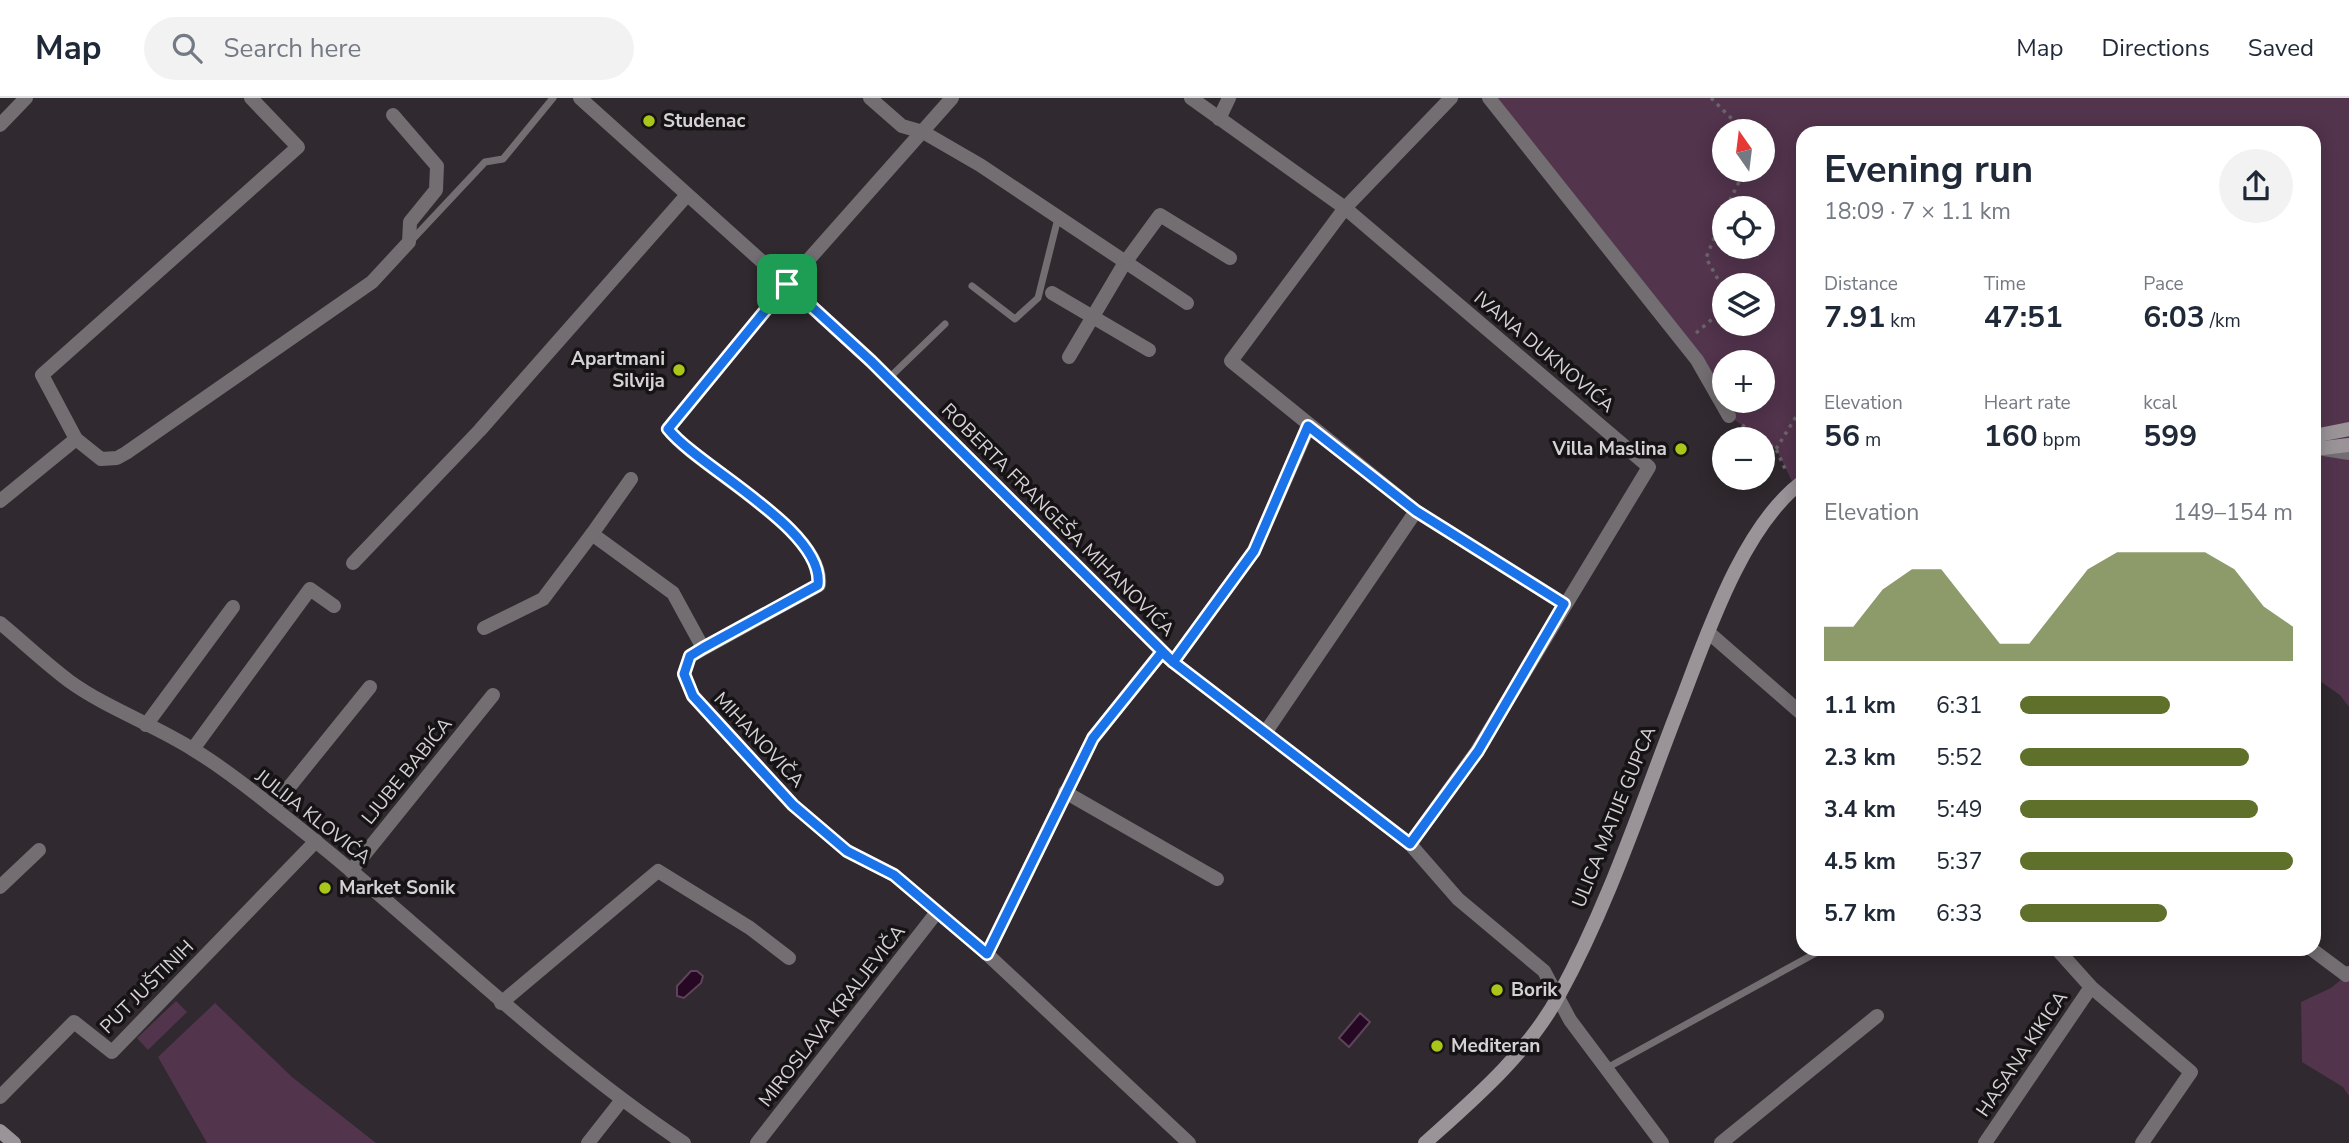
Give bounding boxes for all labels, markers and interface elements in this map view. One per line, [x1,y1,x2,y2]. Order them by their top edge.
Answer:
search box [144,17,634,80]
text: Map [35,26,102,71]
icon: search [168,29,206,67]
text: Search here [224,31,361,66]
text: Map [2016,32,2063,64]
text: Directions [2101,32,2210,64]
text: Saved [2248,32,2314,64]
place label: Studenac [663,108,745,134]
marker: Studenac [641,113,657,129]
north arrow [1712,119,1774,182]
map controls [1712,119,1775,490]
text: Evening run [1824,144,2033,195]
button: share [2219,149,2293,223]
button: locate [1712,196,1775,259]
text: 18:09 · 7 × 1.1 km [1824,196,2011,227]
pin [757,254,817,314]
icon: arrive [768,265,806,303]
text: Distance [1824,271,1898,297]
text: Time [1984,271,2026,297]
text: Pace [2143,271,2184,297]
button: layers [1712,273,1775,336]
street label: IVANA DUKNOVIĆA [1468,285,1620,419]
text: 7.91 [1824,297,1885,338]
text: 47:51 [1984,297,2063,338]
text: 6:03 [2143,297,2205,338]
text: km [1885,308,1916,334]
text: /km [2205,308,2241,334]
place label: Apartmani Silvija [571,346,665,394]
button: + [1712,350,1775,413]
marker: Apartmani Silvija [671,362,687,378]
text: Elevation [1824,390,1903,416]
text: Heart rate [1984,390,2071,416]
text: kcal [2143,390,2177,416]
street label: ROBERTA FRANGEŠA MIHANOVIĆA [936,398,1180,642]
text: 56 [1824,416,1860,457]
text: 160 [1984,416,2038,457]
text: 599 [2143,416,2197,457]
button: − [1712,427,1775,490]
text: m [1860,427,1881,453]
text: bpm [2038,427,2081,453]
place label: Villa Maslina [1551,436,1667,462]
marker: Villa Maslina [1673,441,1689,457]
text: Elevation [1824,497,1919,528]
text: 149–154 m [2173,497,2293,528]
street label: MIHANOVIČA [708,687,810,794]
text: 1.1 km [1824,690,1896,721]
text: 6:31 [1936,690,1983,721]
street label: LJUBE BABIĆA [356,712,458,830]
street label: ULICA MATIJE GUPCA [1566,722,1662,911]
text: 2.3 km [1824,742,1896,773]
text: 5:52 [1936,742,1983,773]
street label: JULIJA KLOVIĆA [249,763,376,870]
text: 3.4 km [1824,794,1896,825]
text: 5:49 [1936,794,1983,825]
text: 4.5 km [1824,846,1896,877]
text: 5:37 [1936,846,1983,877]
place label: Market Sonik [339,875,456,901]
marker: Market Sonik [317,880,333,896]
text: 5.7 km [1824,898,1896,929]
text: 6:33 [1936,898,1983,929]
street label: MIROSLAVA KRALJEVIČA [753,920,911,1112]
street label: PUT JUŠTINIH [94,934,200,1040]
place label: Borik [1511,977,1558,1003]
marker: Borik [1489,982,1505,998]
street label: HASANA KIKICA [1970,986,2074,1122]
place label: Mediteran [1451,1033,1540,1059]
marker: Mediteran [1429,1038,1445,1054]

